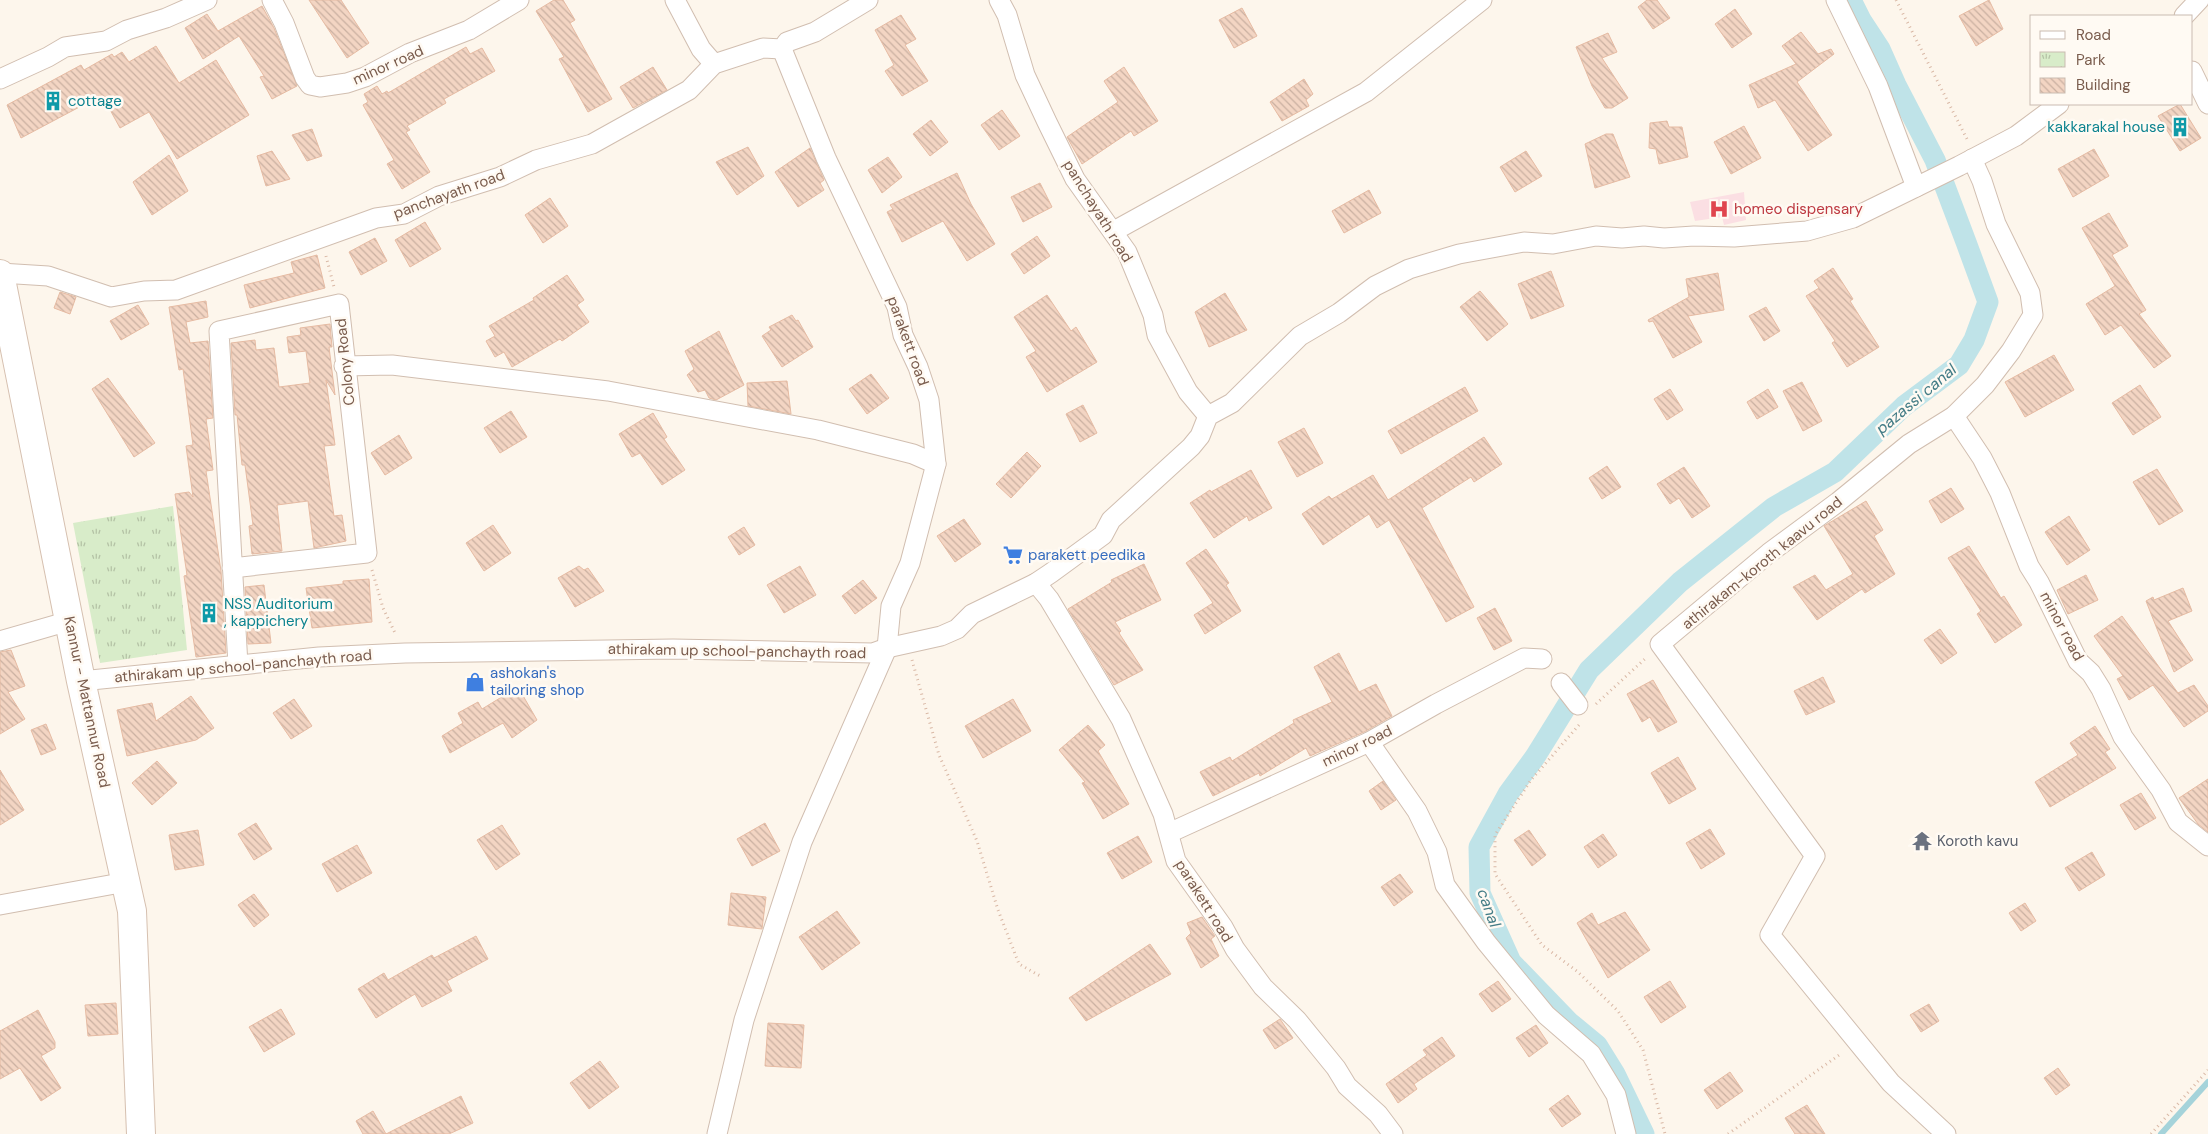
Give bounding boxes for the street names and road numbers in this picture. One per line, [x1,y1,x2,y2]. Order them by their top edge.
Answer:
street label: minor road [349,40,427,90]
street label: panchayath road [1058,156,1138,266]
street label: panchayath road [390,165,508,223]
street label: parakett road [883,293,933,389]
street label: Colony Road [330,317,360,407]
street label: athirakam-koroth kaavu road [1678,492,1846,634]
street label: minor road [2035,588,2089,664]
street label: Kannur - Mattannur Road [59,614,115,790]
street label: athirakam up school-panchayth road [608,639,866,663]
street label: athirakam up school-panchayth road [113,645,373,687]
street label: minor road [1319,720,1395,772]
street label: parakett road [1171,856,1237,946]

